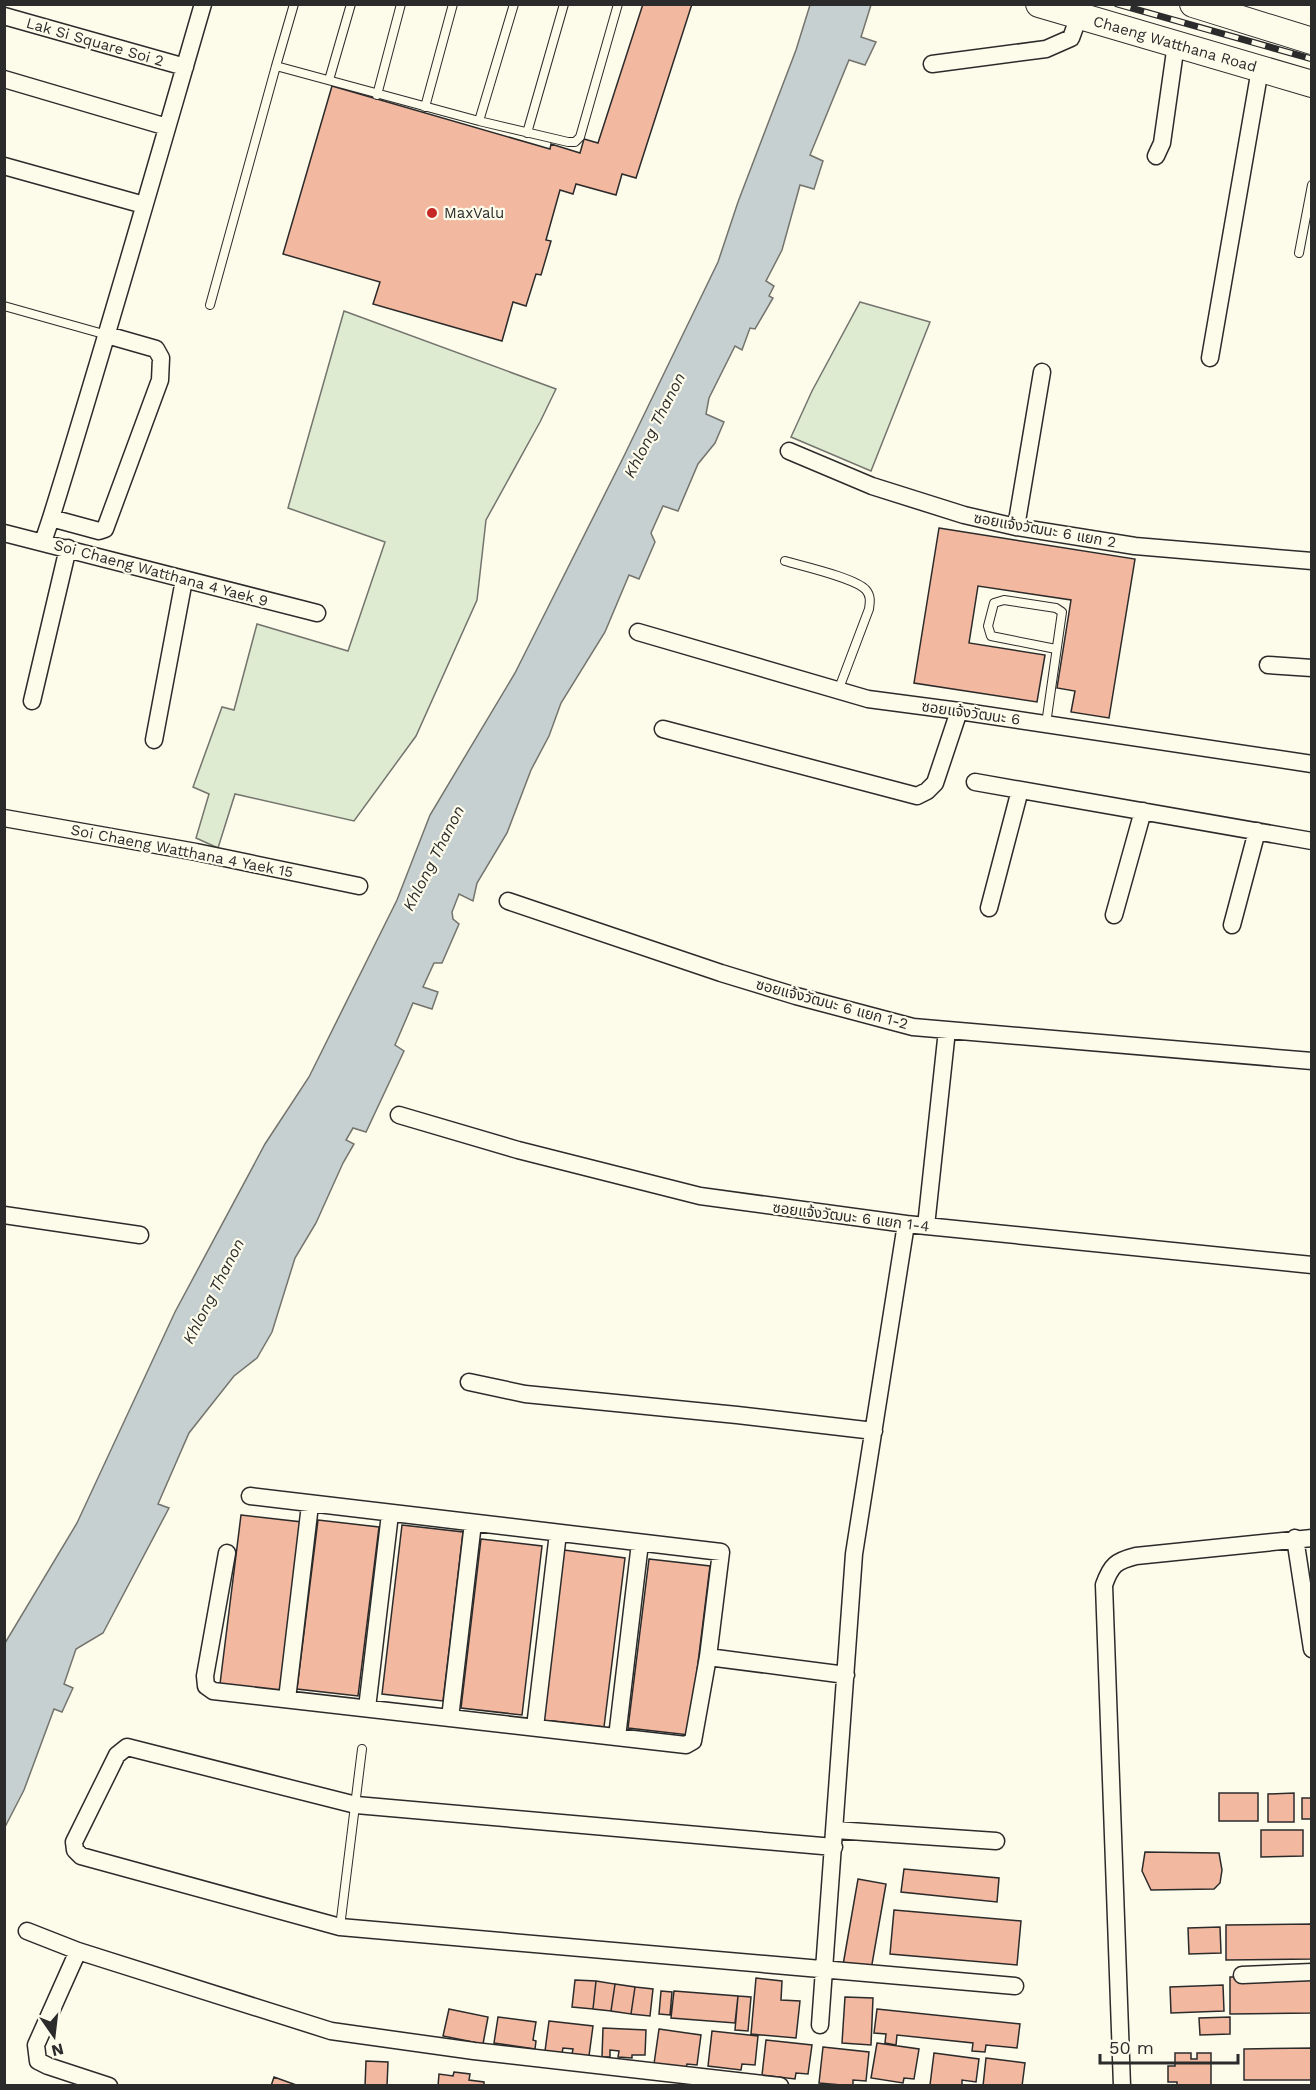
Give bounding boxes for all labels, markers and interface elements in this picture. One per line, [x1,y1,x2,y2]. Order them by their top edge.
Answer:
street label: Chaeng Watthana Road [1091,12,1259,76]
street label: Lak Si Square Soi 2 [24,14,166,70]
place label: MaxValu [444,204,504,222]
marker: MaxValu [425,206,439,220]
water label: Khlong Thanon [620,369,689,481]
street label: ซอยแจ้งวัฒนะ 6 แยก 2 [972,509,1118,551]
street label: Soi Chaeng Watthana 4 Yaek 9 [52,536,270,610]
street label: ซอยแจ้งวัฒนะ 6 [921,697,1021,729]
water label: Khlong Thanon [399,802,468,914]
street label: Soi Chaeng Watthana 4 Yaek 15 [69,821,295,881]
street label: ซอยแจ้งวัฒนะ 6 แยก 1-2 [754,975,910,1033]
street label: ซอยแจ้งวัฒนะ 6 แยก 1-4 [771,1198,931,1236]
water label: Khlong Thanon [179,1235,248,1347]
north arrow [24,2006,84,2066]
scale bar [1100,2027,1238,2065]
text: 50 m [1109,2037,1154,2058]
text: N [49,2039,66,2061]

